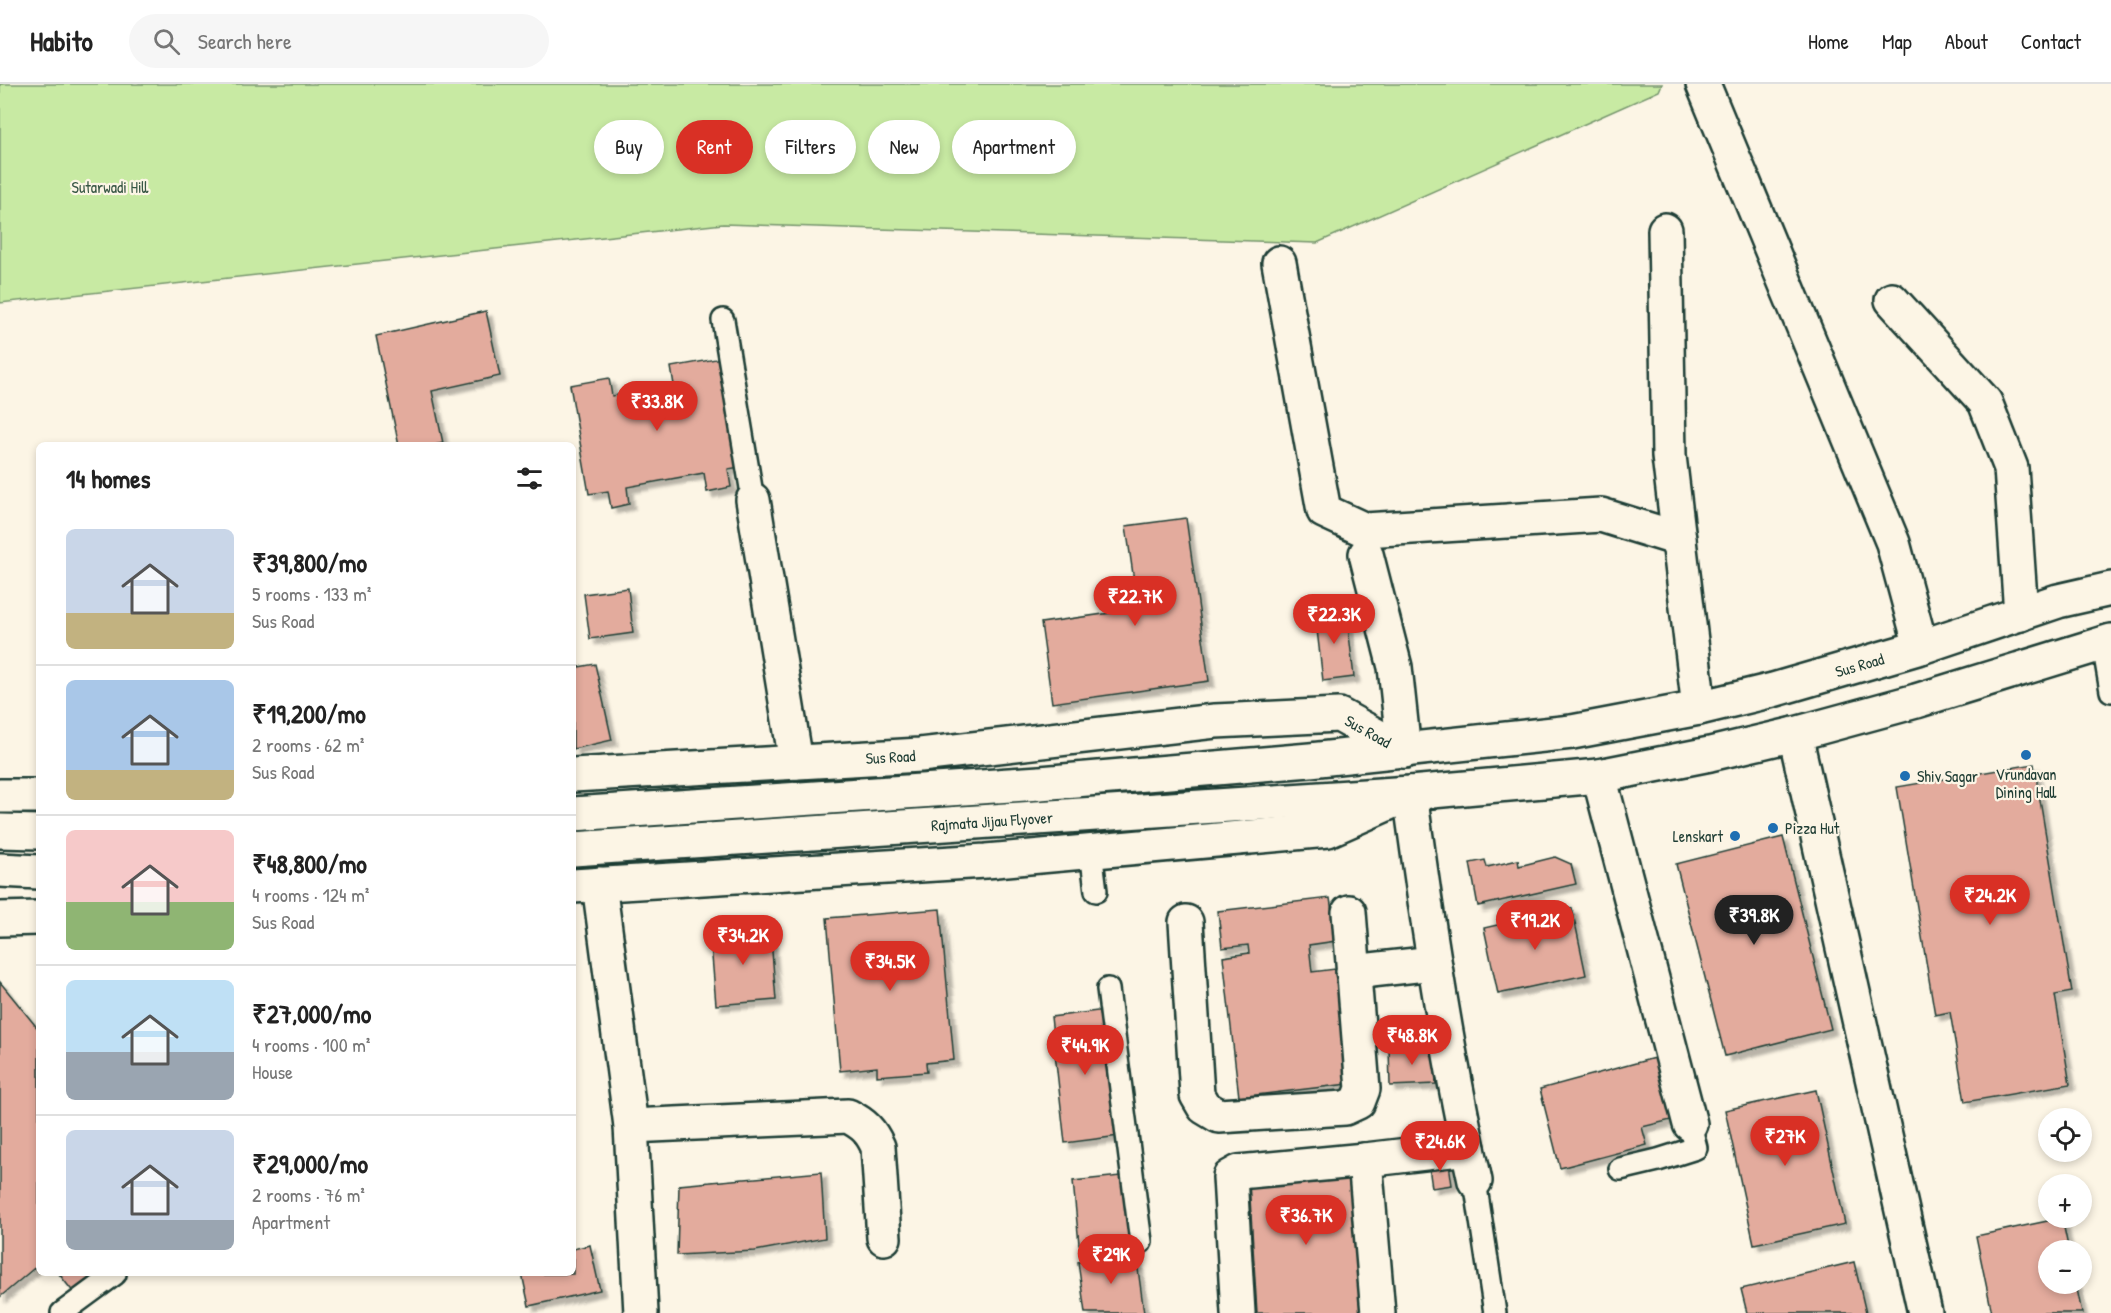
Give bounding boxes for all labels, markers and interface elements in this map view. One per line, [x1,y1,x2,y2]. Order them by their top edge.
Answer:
search box [129,14,549,68]
text: Habito [30,22,93,60]
icon: search [150,25,183,58]
text: Search here [198,26,292,56]
text: Home [1808,27,1849,56]
text: Map [1882,27,1912,56]
text: About [1945,27,1988,56]
text: Contact [2021,27,2081,56]
chip: Buy [594,120,664,174]
chip: Rent [676,120,753,174]
chip: Filters [765,120,856,174]
chip: New [868,120,940,174]
chip: Apartment [952,120,1076,174]
park label: Sutarwadi Hill [72,176,149,198]
pin: ₹33.8K [608,381,706,432]
text: ₹33.8K [631,387,683,414]
text: 14 homes [66,461,151,496]
icon: filters [513,462,546,495]
text: ₹39,800/mo [252,545,367,580]
icon: home [114,553,186,625]
pin: ₹22.7K [1086,576,1184,627]
text: 5 rooms · 133 m² [252,580,371,607]
text: ₹22.7K [1108,582,1162,609]
pin: ₹22.3K [1285,594,1383,645]
text: ₹22.3K [1307,600,1361,627]
text: Sus Road [252,607,314,634]
street label: Sus Road [1833,647,1887,682]
text: ₹19,200/mo [252,696,366,731]
icon: home [114,704,186,776]
street label: Sus Road [1341,709,1395,753]
text: 2 rooms · 62 m² [252,731,364,758]
street label: Sus Road [865,744,916,769]
marker: Vrundavan Dining Hall [2019,748,2033,762]
text: Sus Road [252,758,314,785]
place label: Vrundavan Dining Hall [1995,763,2057,803]
place label: Shiv Sagar [1917,765,1978,787]
marker: Shiv Sagar [1898,769,1912,783]
street label: Rajmata Jijau Flyover [930,806,1054,836]
place label: Pizza Hut [1785,817,1840,839]
marker: Pizza Hut [1766,821,1780,835]
place label: Lenskart [1673,825,1723,847]
marker: Lenskart [1728,829,1742,843]
text: ₹48,800/mo [252,846,367,881]
icon: home [114,854,186,926]
pin: ₹24.2K [1941,875,2039,926]
text: 4 rooms · 124 m² [252,881,369,908]
text: ₹24.2K [1964,881,2016,908]
pin: ₹39.8K [1705,895,1803,946]
pin: ₹19.2K [1486,900,1584,951]
text: ₹39.8K [1728,901,1780,928]
text: ₹19.2K [1510,906,1560,933]
text: Sus Road [252,908,314,935]
pin: ₹34.2K [694,915,792,966]
text: ₹34.2K [717,921,769,948]
pin: ₹34.5K [841,941,939,992]
text: ₹34.5K [864,947,916,974]
text: ₹27,000/mo [252,996,371,1031]
icon: home [114,1004,186,1076]
pin: ₹48.8K [1363,1015,1461,1066]
text: ₹48.8K [1387,1021,1438,1048]
pin: ₹44.9K [1036,1025,1134,1076]
text: 4 rooms · 100 m² [252,1031,370,1058]
text: ₹44.9K [1061,1031,1109,1058]
text: House [252,1058,293,1085]
map controls [2038,1108,2092,1294]
button: locate [2038,1108,2092,1162]
pin: ₹27K [1749,1116,1821,1167]
pin: ₹24.6K [1391,1121,1489,1172]
text: ₹27K [1764,1122,1806,1149]
text: ₹24.6K [1414,1127,1466,1154]
text: ₹29,000/mo [252,1146,368,1181]
icon: home [114,1154,186,1226]
button: + [2038,1174,2092,1228]
text: 2 rooms · 76 m² [252,1181,365,1208]
pin: ₹36.7K [1257,1195,1355,1246]
text: ₹36.7K [1279,1201,1333,1228]
text: Apartment [252,1208,330,1235]
pin: ₹29K [1075,1234,1147,1285]
text: ₹29K [1092,1240,1130,1267]
button: − [2038,1240,2092,1294]

